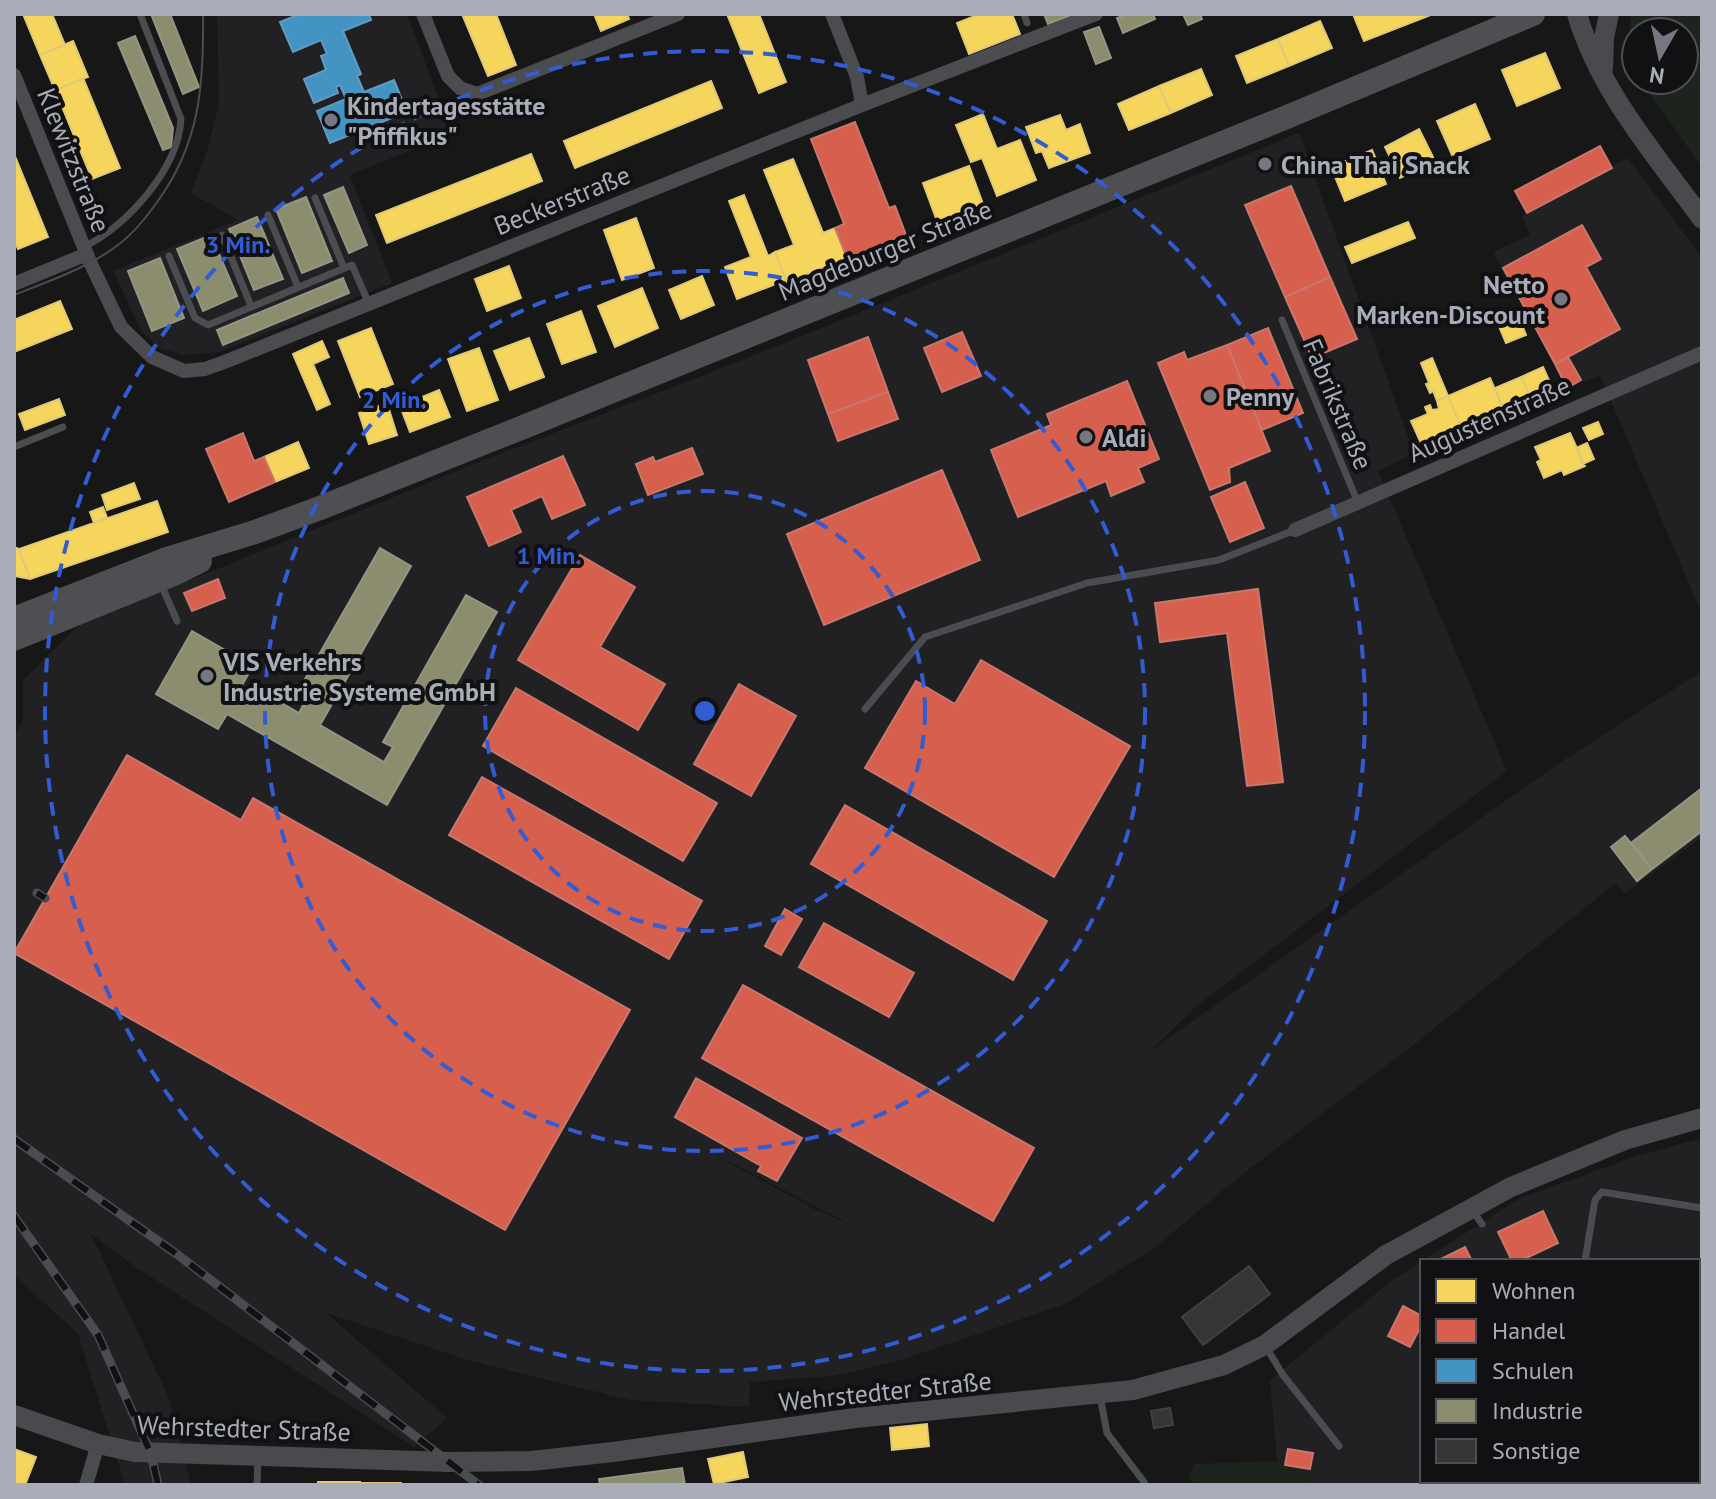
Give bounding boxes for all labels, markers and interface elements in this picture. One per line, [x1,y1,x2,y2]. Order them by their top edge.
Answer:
north arrow [1620,16,1700,96]
text: N [1648,61,1666,91]
street label: Klewitzstraße [30,83,118,237]
place label: Kindertagesstätte "Pfiffikus" [347,89,545,152]
marker: Kindertagesstätte "Pfiffikus" [322,111,340,129]
place label: China Thai Snack [1281,148,1470,181]
marker: China Thai Snack [1256,155,1274,173]
street label: Beckerstraße [489,158,635,242]
street label: Magdeburger Straße [773,192,997,308]
text: 3 Min. [206,229,270,260]
place label: Netto Marken-Discount [1356,268,1545,331]
marker: Netto Marken-Discount [1552,290,1570,308]
street label: Fabrikstraße [1296,334,1380,474]
street label: Augustenstraße [1403,368,1575,470]
place label: Penny [1226,380,1294,413]
text: 2 Min. [362,384,426,415]
marker: Penny [1201,387,1219,405]
place label: Aldi [1102,421,1146,454]
marker: Aldi [1077,428,1095,446]
text: 1 Min. [517,540,581,571]
place label: VIS Verkehrs Industrie Systeme GmbH [222,645,496,708]
marker: VIS Verkehrs Industrie Systeme GmbH [198,667,216,685]
centre of rings [691,697,719,725]
legend [1420,1259,1700,1483]
text: Wohnen [1492,1275,1575,1306]
text: Handel [1492,1315,1565,1346]
text: Schulen [1492,1355,1574,1386]
street label: Wehrstedter Straße [777,1363,993,1419]
text: Industrie [1492,1395,1583,1426]
street label: Wehrstedter Straße [137,1408,351,1448]
text: Sonstige [1492,1435,1581,1466]

